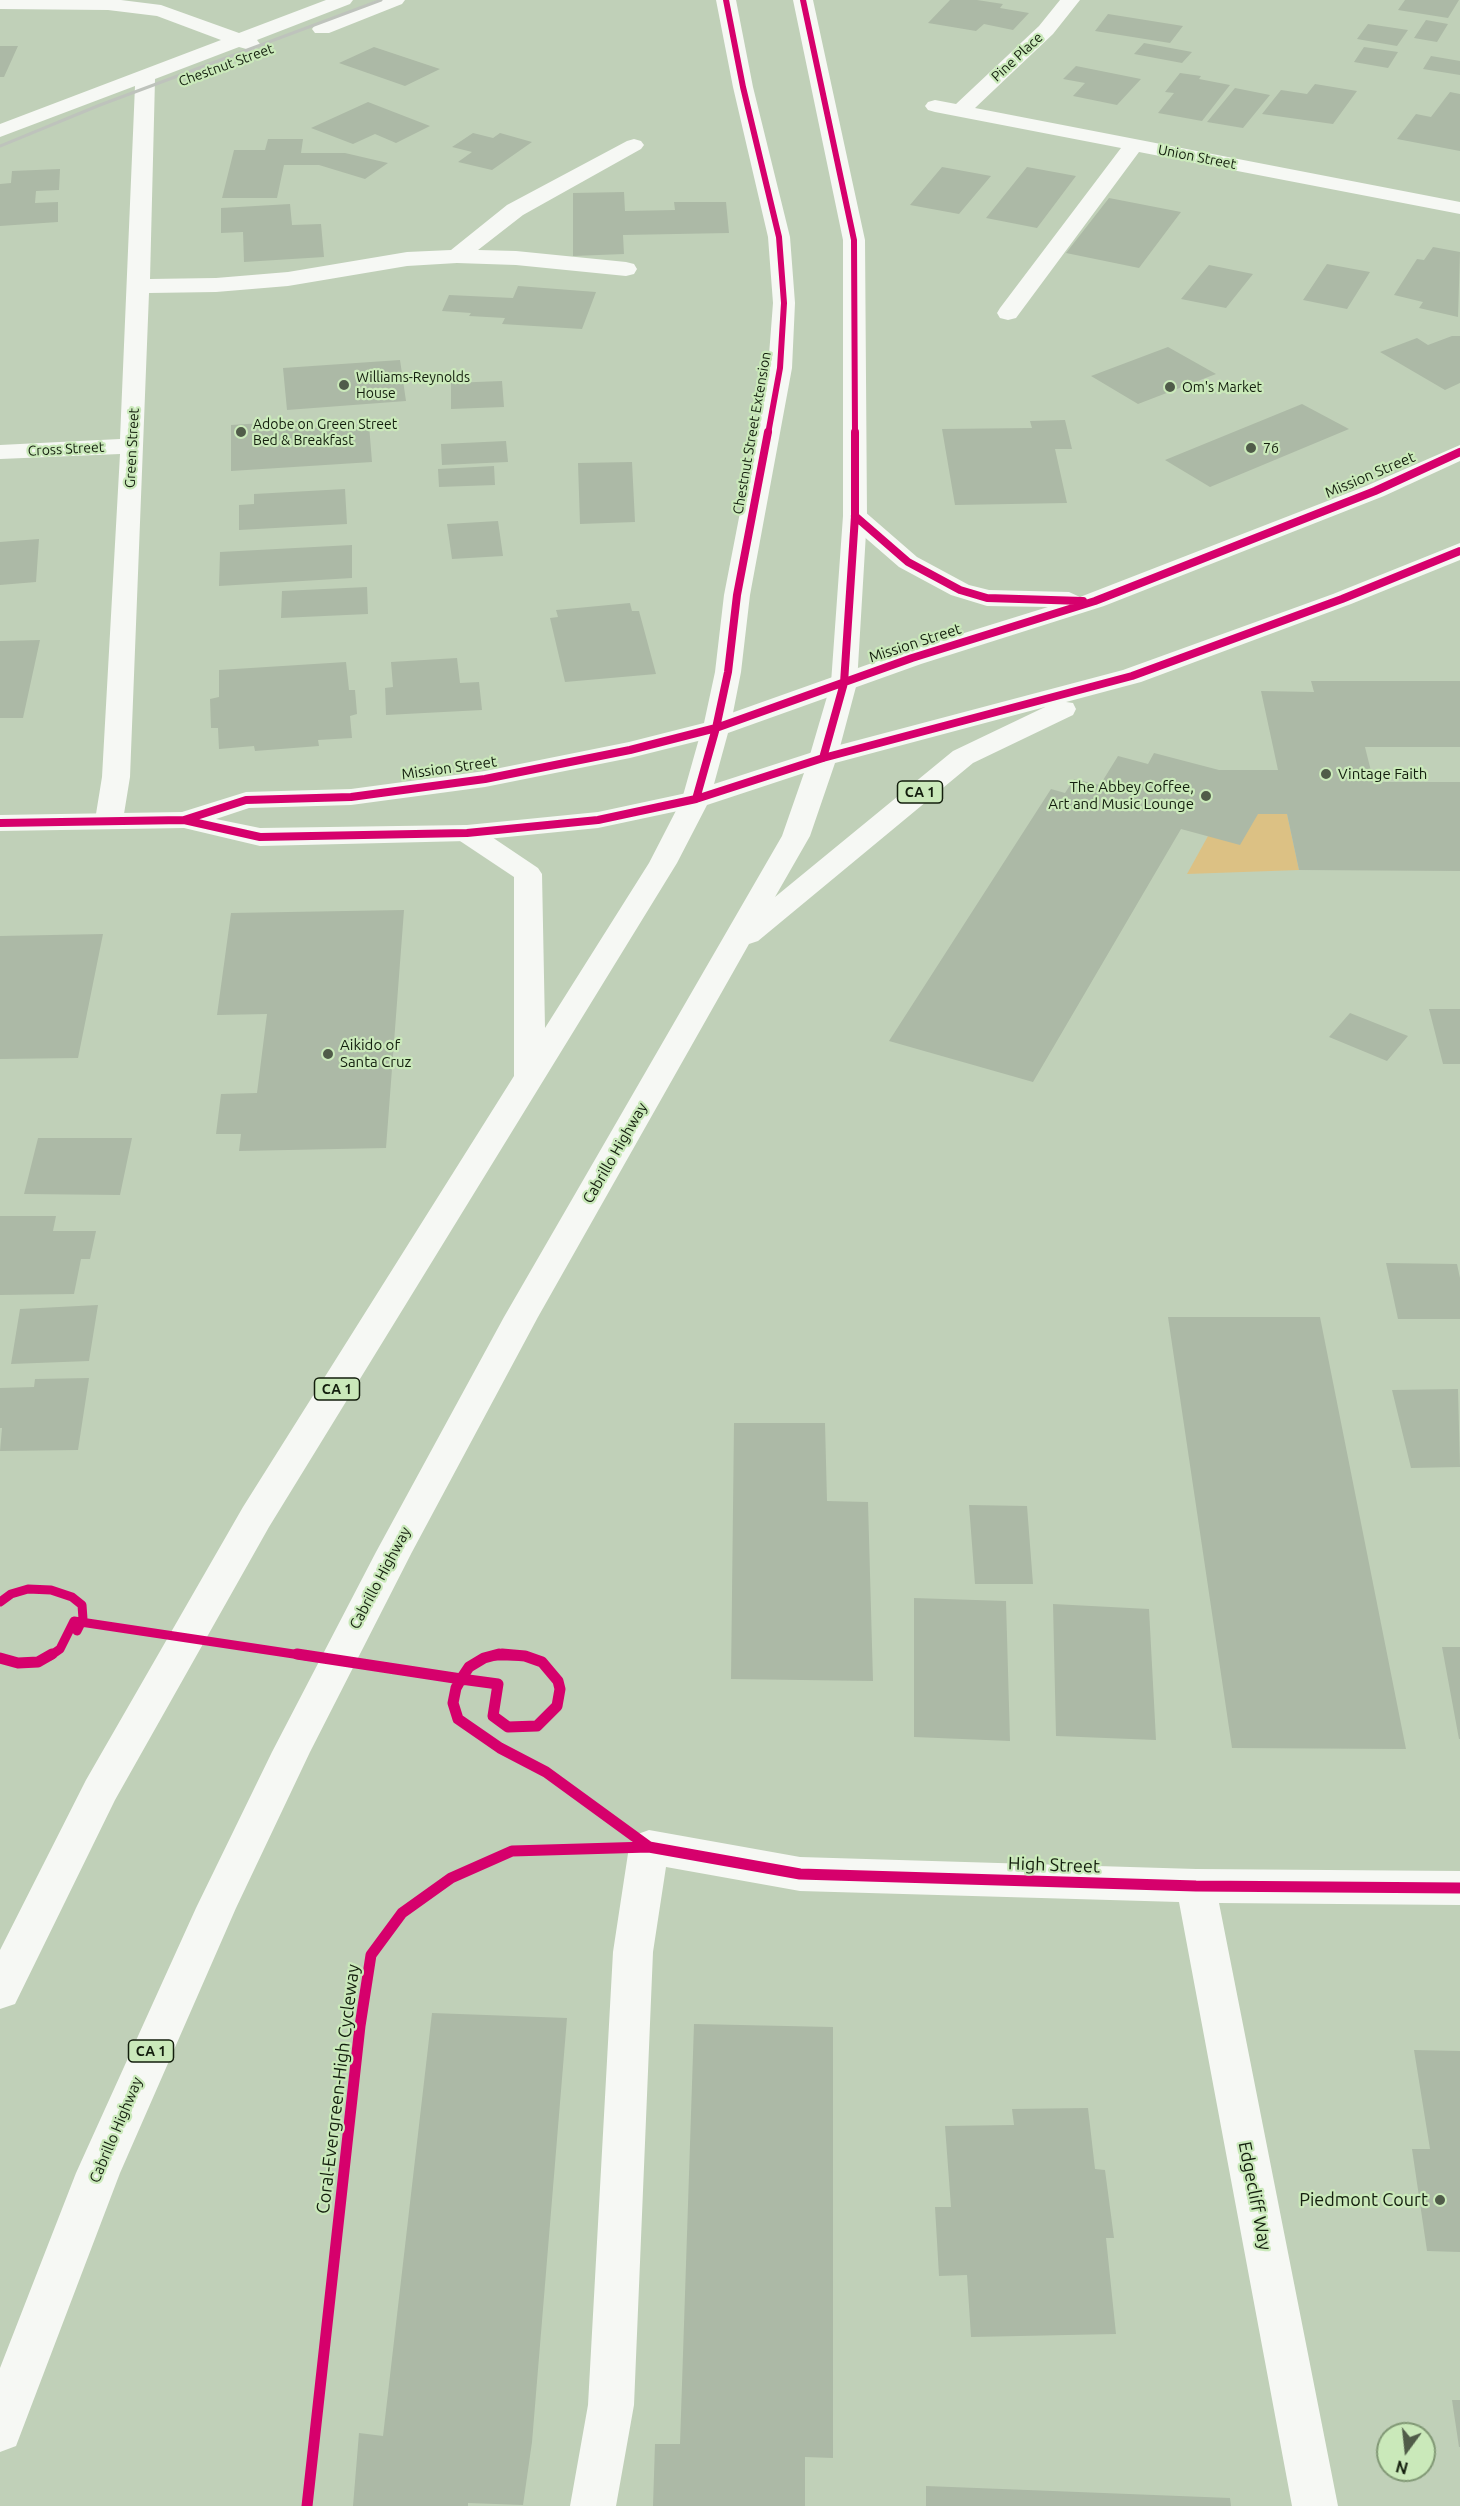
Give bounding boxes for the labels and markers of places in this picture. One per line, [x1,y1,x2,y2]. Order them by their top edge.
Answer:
place label: Williams-Reynolds House [356,369,470,402]
marker: Williams-Reynolds House [337,378,351,392]
place label: Om's Market [1182,379,1262,395]
marker: Om's Market [1163,380,1177,394]
place label: Adobe on Green Street Bed & Breakfast [253,416,397,448]
marker: Adobe on Green Street Bed & Breakfast [234,425,248,439]
place label: 76 [1263,440,1279,456]
marker: 76 [1244,441,1258,455]
place label: Vintage Faith [1338,765,1427,783]
marker: Vintage Faith [1319,767,1333,781]
place label: The Abbey Coffee, Art and Music Lounge [1048,778,1194,813]
marker: The Abbey Coffee, Art and Music Lounge [1199,789,1213,803]
place label: Aikido of Santa Cruz [340,1036,412,1071]
marker: Aikido of Santa Cruz [321,1047,335,1061]
place label: Piedmont Court [1299,2189,1428,2211]
marker: Piedmont Court [1433,2193,1447,2207]

